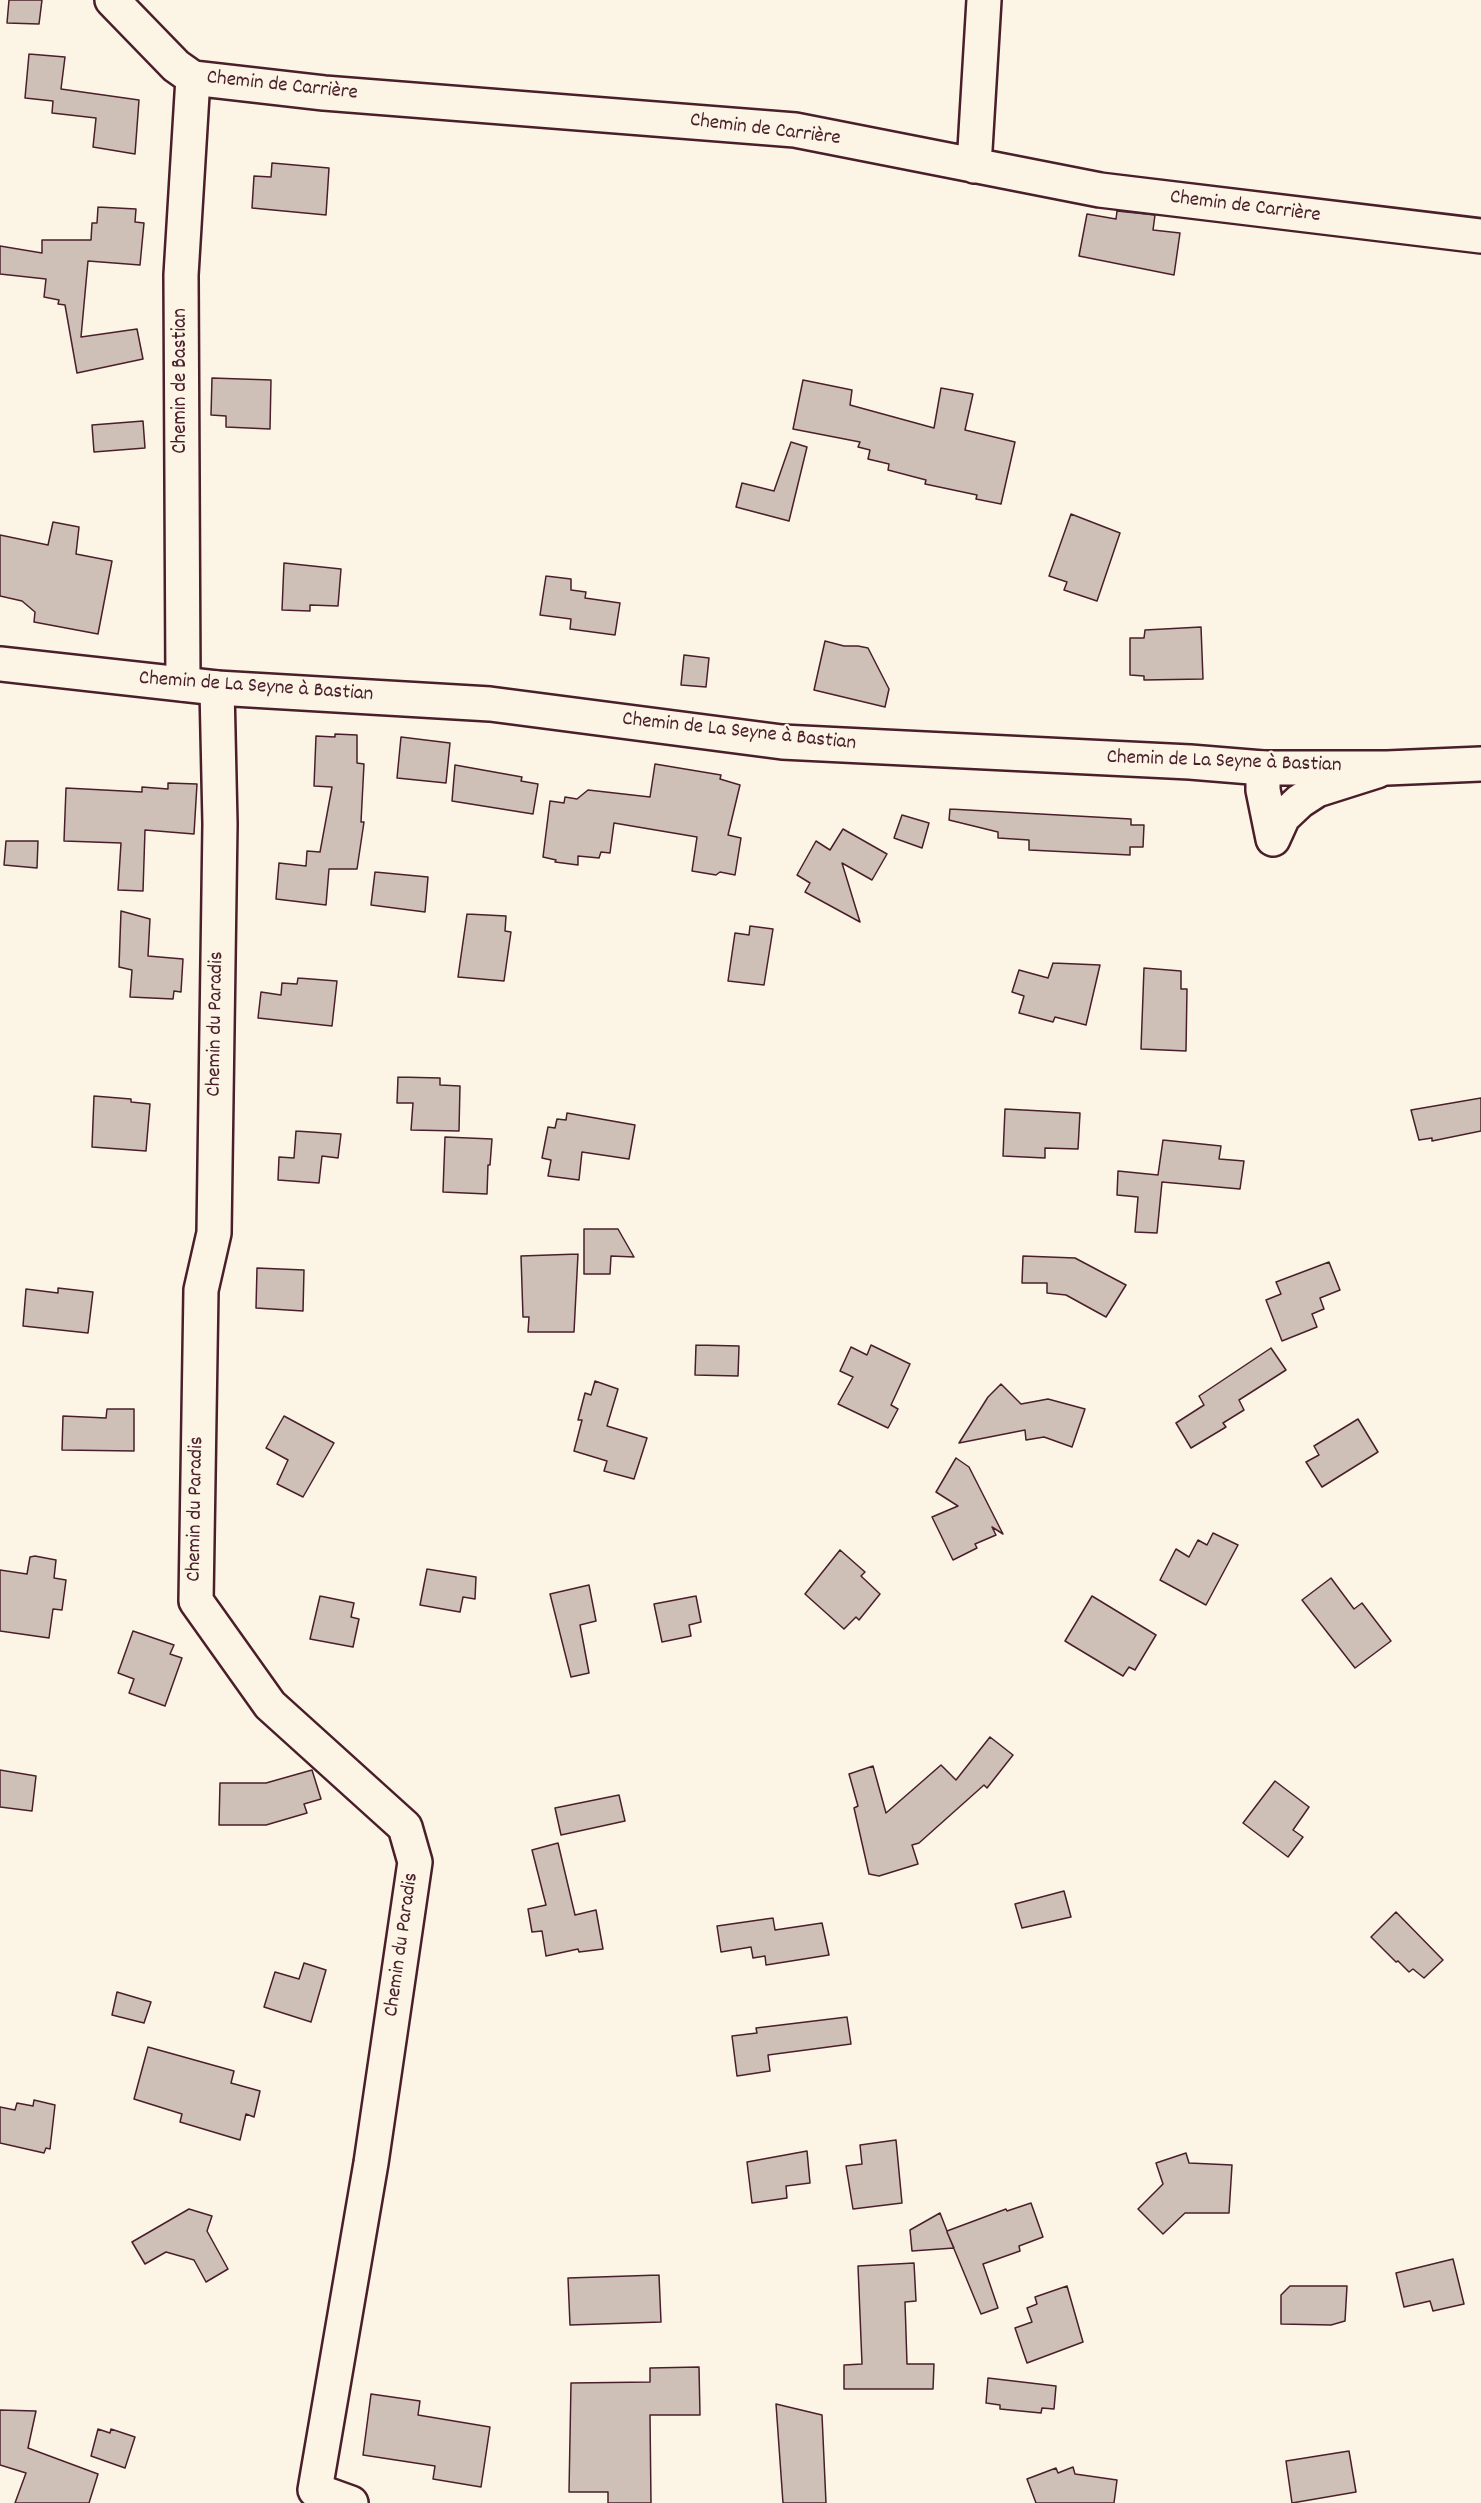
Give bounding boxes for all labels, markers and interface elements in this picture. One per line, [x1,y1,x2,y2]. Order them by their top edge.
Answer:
street label: Chemin de Carrière [205,67,359,107]
street label: Chemin de Carrière [688,109,842,153]
street label: Chemin de Carrière [1168,186,1322,230]
street label: Chemin de Bastian [169,308,195,454]
street label: Chemin de La Seyne à Bastian [138,667,374,709]
street label: Chemin de La Seyne à Bastian [621,708,857,758]
street label: Chemin de La Seyne à Bastian [1106,746,1342,780]
street label: Chemin du Paradis [203,951,231,1097]
street label: Chemin du Paradis [183,1436,211,1582]
street label: Chemin du Paradis [380,1871,426,2019]

